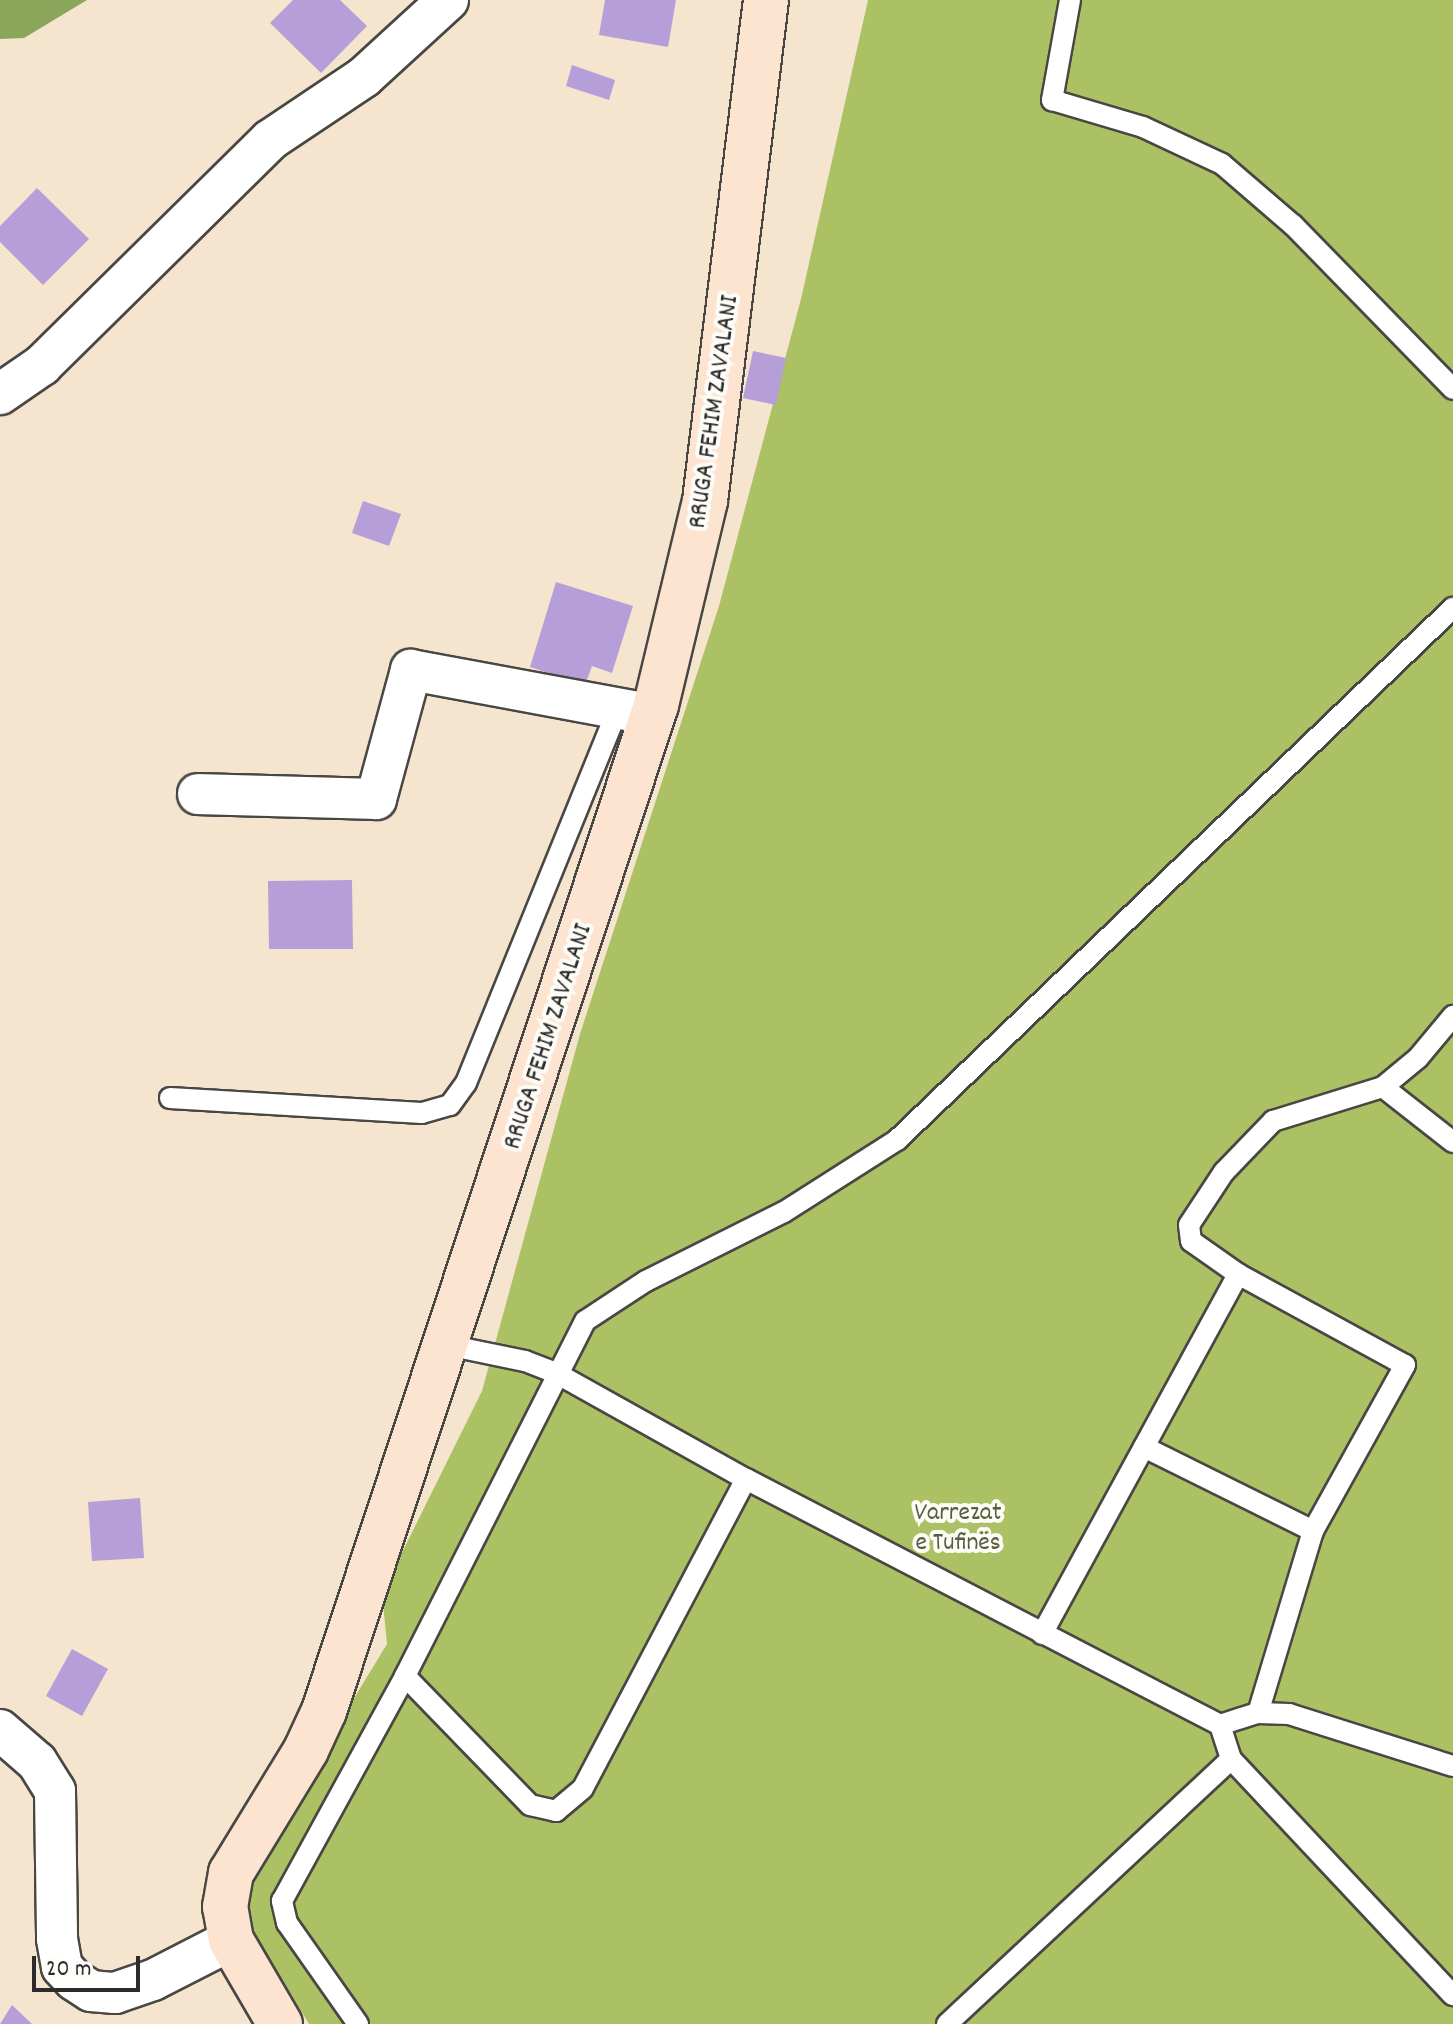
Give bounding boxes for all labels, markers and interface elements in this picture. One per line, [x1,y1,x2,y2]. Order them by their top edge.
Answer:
street label: RRUGA FEHIM ZAVALANI [683,293,747,531]
street label: RRUGA FEHIM ZAVALANI [498,920,600,1154]
park label: Varrezat e Tufinës [914,1498,1002,1560]
scale bar [36,1940,144,1990]
text: 20 m [46,1953,92,1987]

